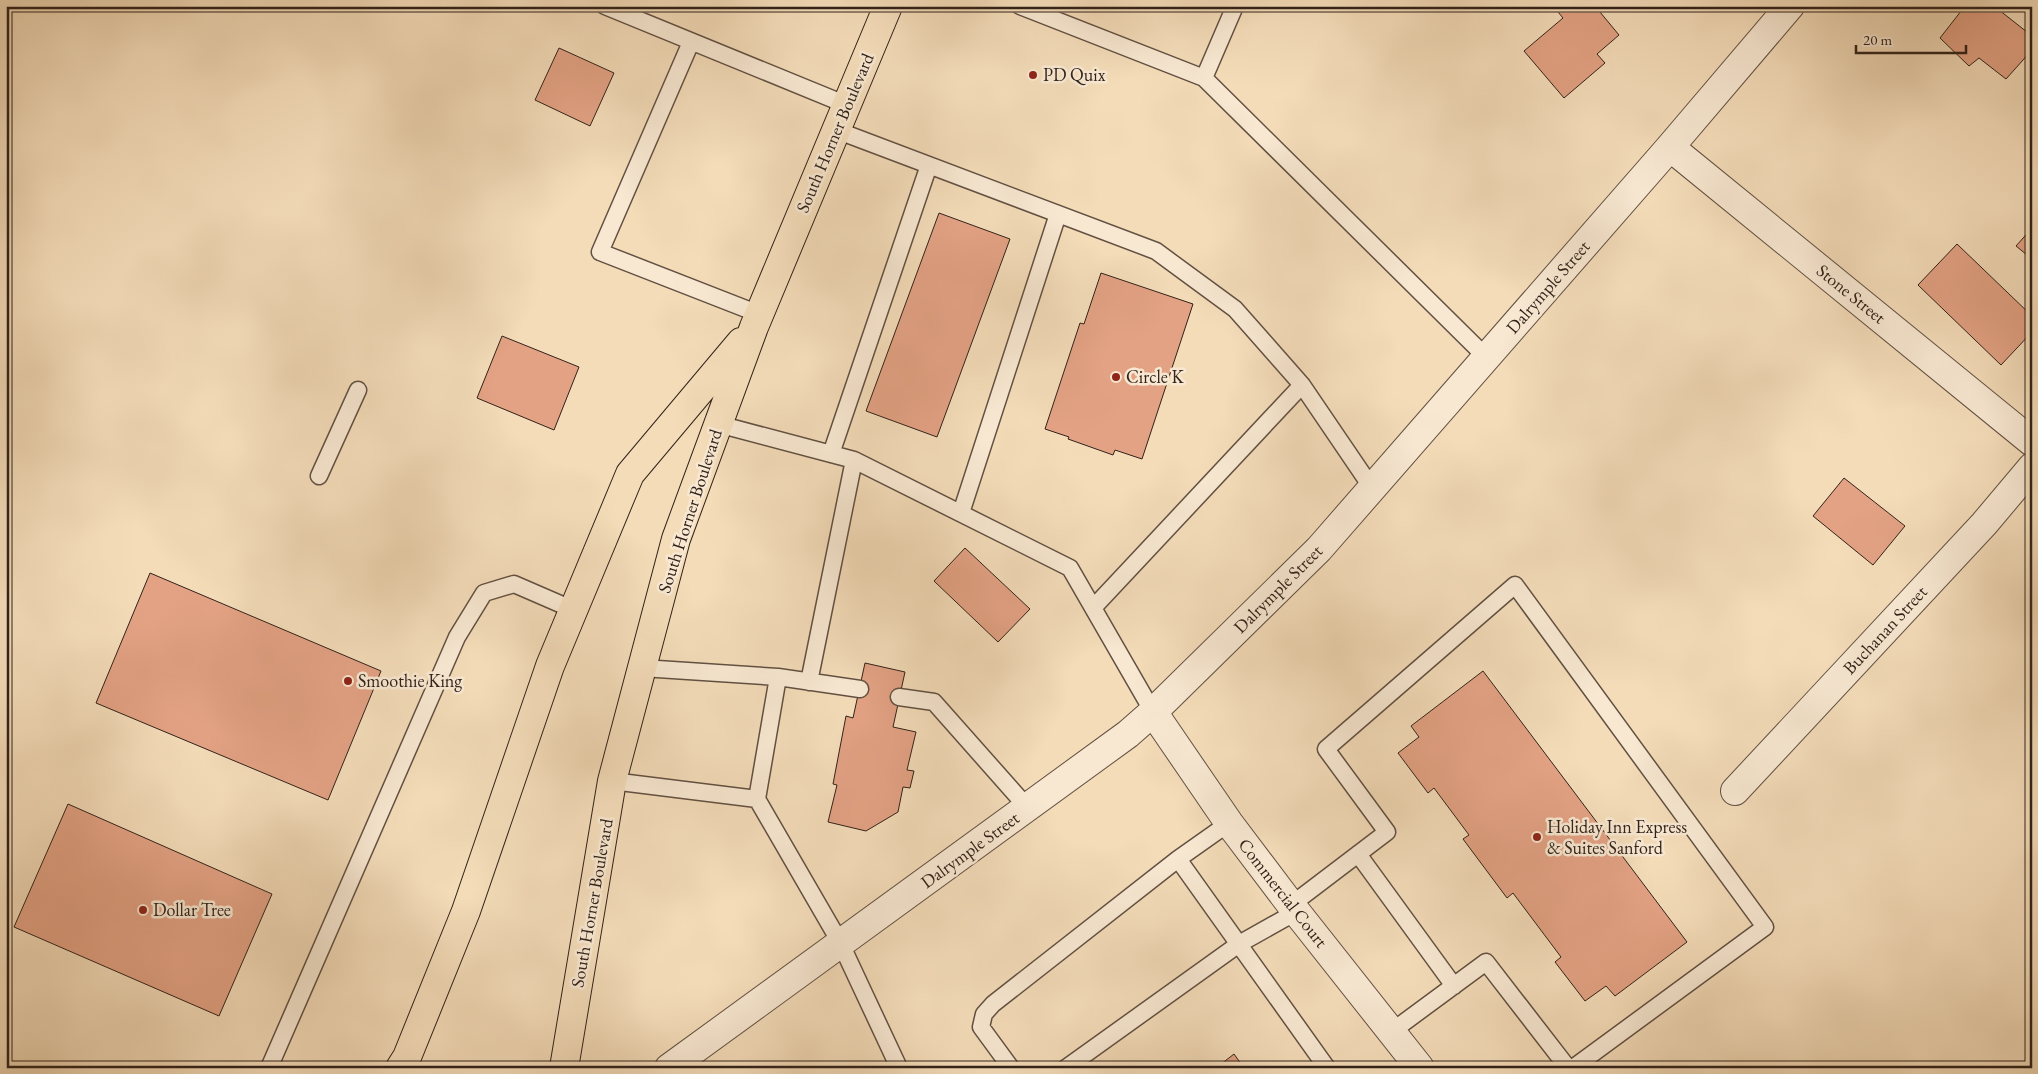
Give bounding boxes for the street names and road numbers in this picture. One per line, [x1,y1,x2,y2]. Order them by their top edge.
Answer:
street label: South Horner Boulevard [791,49,879,216]
street label: Dalrymple Street [1501,235,1595,338]
street label: Stone Street [1812,259,1891,329]
street label: South Horner Boulevard [652,425,727,596]
street label: Dalrymple Street [1228,539,1327,638]
street label: Buchanan Street [1838,580,1932,679]
street label: Dalrymple Street [916,806,1024,893]
street label: South Horner Boulevard [565,816,618,989]
street label: Commercial Court [1234,833,1333,952]

